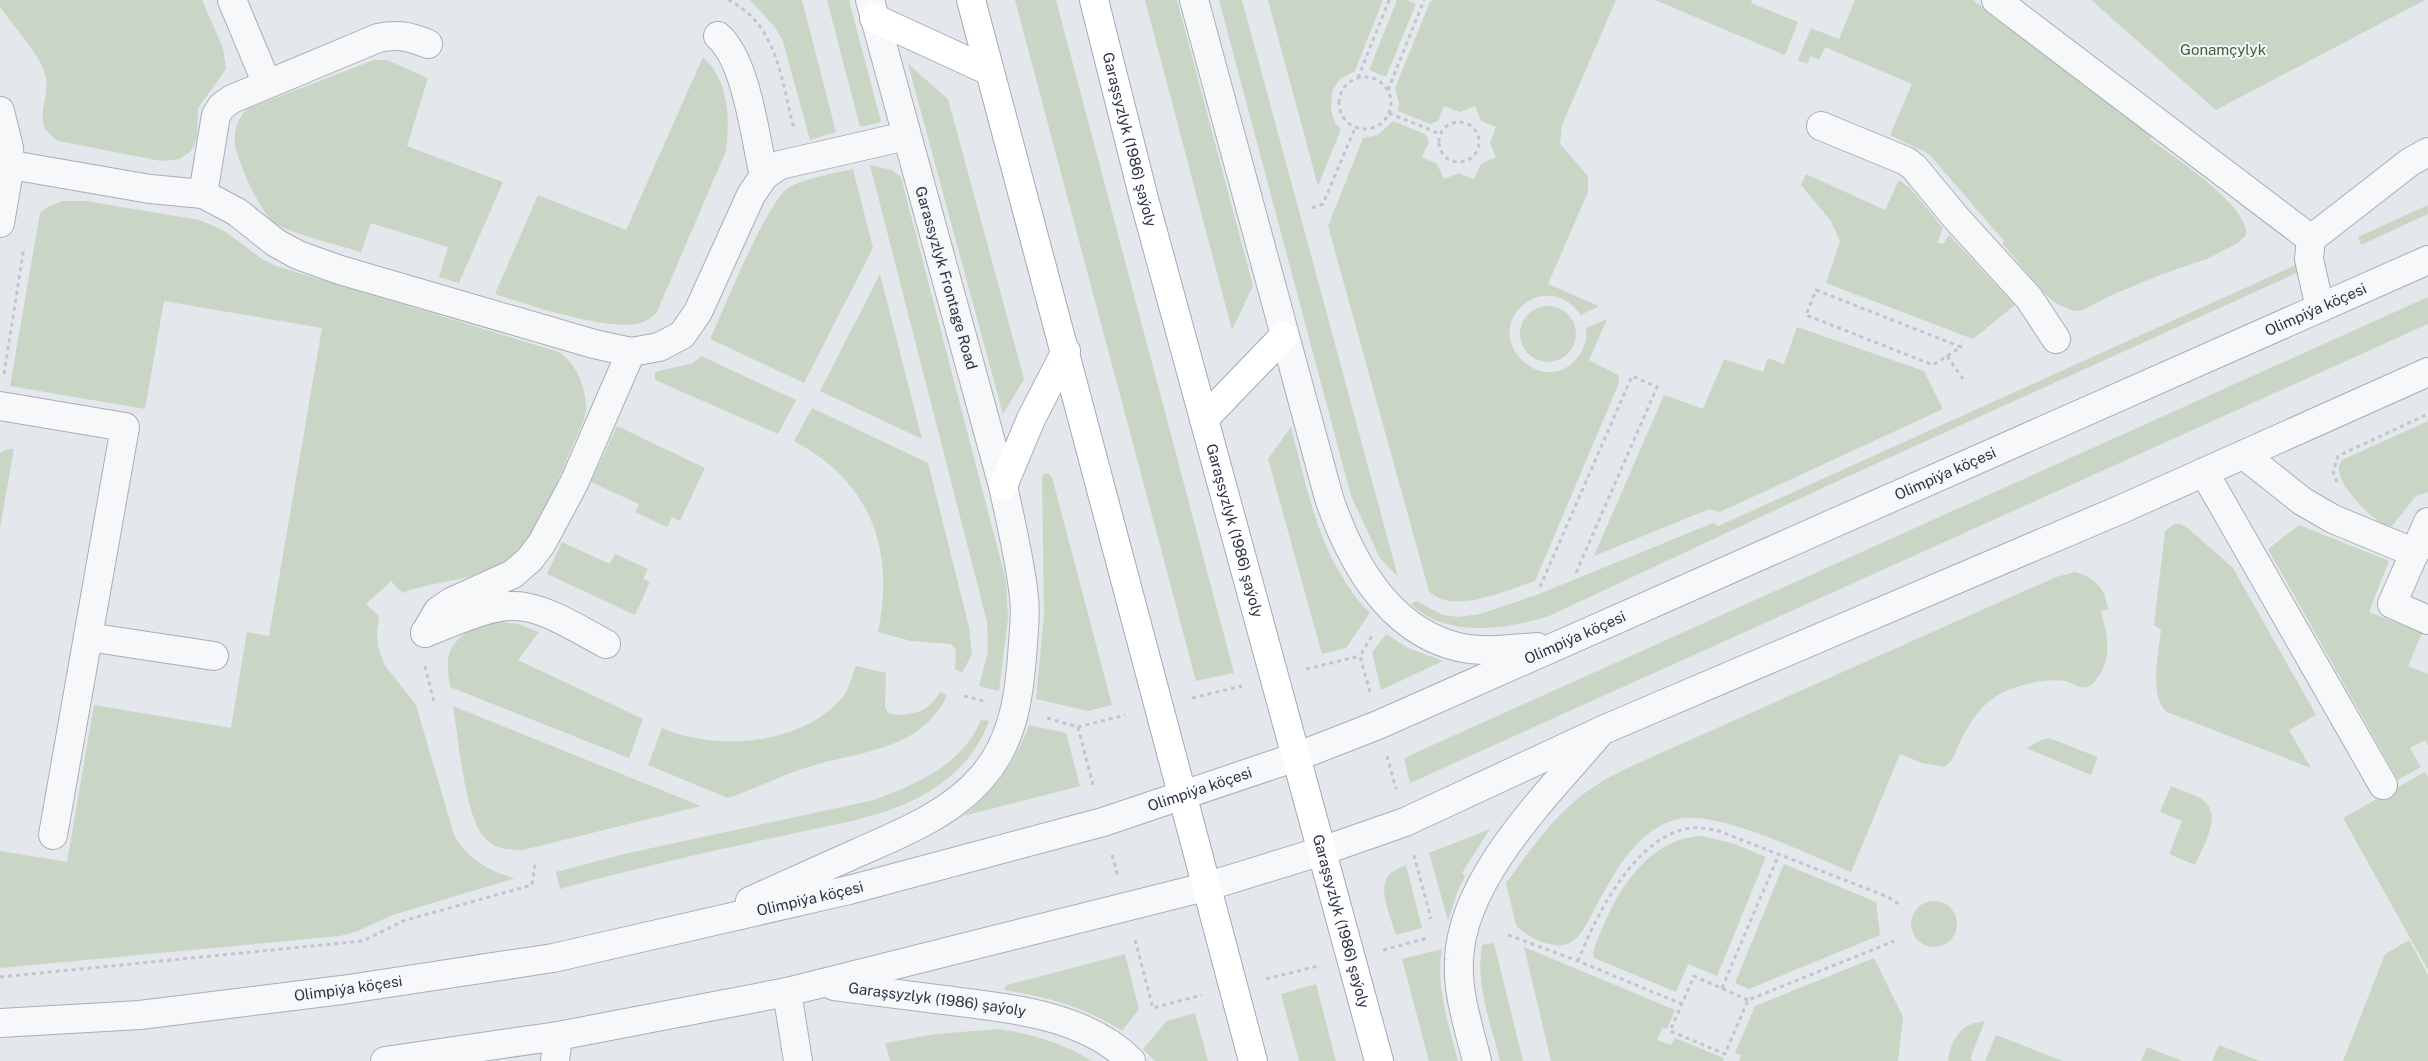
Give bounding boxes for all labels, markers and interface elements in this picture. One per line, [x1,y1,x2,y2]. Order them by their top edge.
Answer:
park label: Gonamçylyk [2180,41,2266,58]
street label: Garaşsyzlyk (1986) şaýoly [1099,50,1160,229]
street label: Garassyzlyk Frontage Road [912,184,981,372]
street label: Olimpiýa köçesi [2262,279,2369,339]
street label: Garaşsyzlyk (1986) şaýoly [1203,442,1267,619]
street label: Olimpiýa köçesi [1892,443,1998,503]
street label: Olimpiýa köçesi [1521,607,1628,667]
street label: Olimpiýa köçesi [1145,763,1254,814]
street label: Garaşsyzlyk (1986) şaýoly [1310,833,1373,1010]
street label: Olimpiýa köçesi [755,878,865,919]
street label: Olimpiýa köçesi [293,972,403,1004]
street label: Garaşsyzlyk (1986) şaýoly [847,979,1028,1020]

